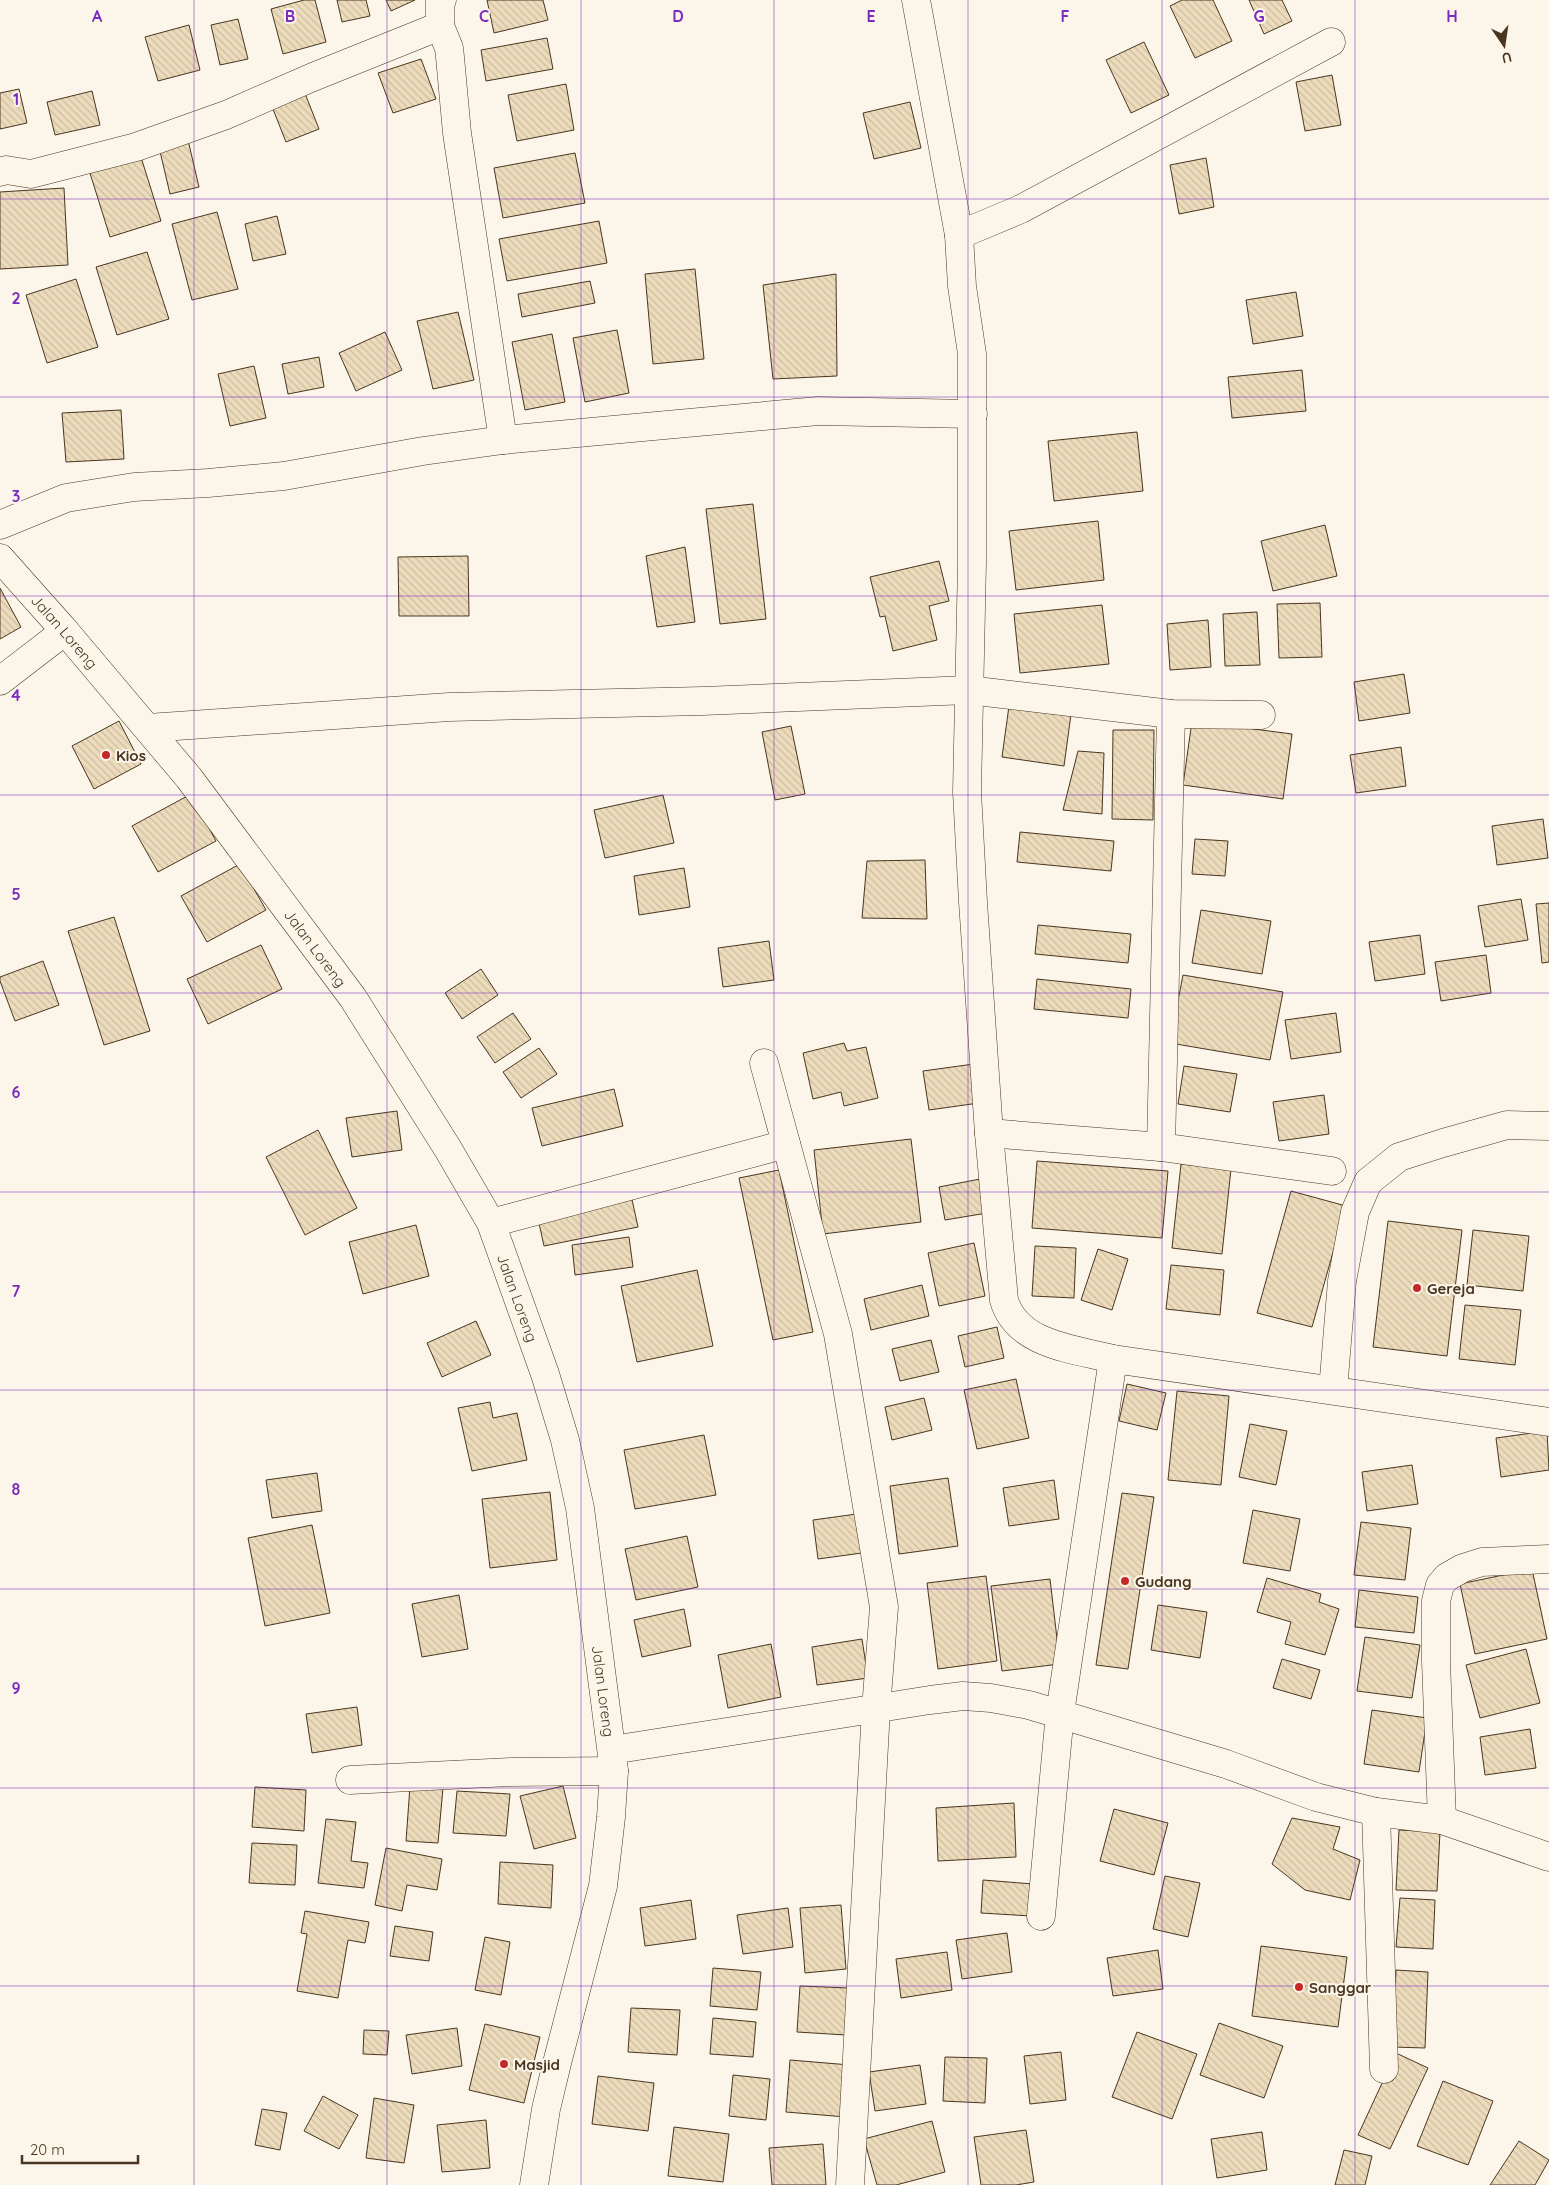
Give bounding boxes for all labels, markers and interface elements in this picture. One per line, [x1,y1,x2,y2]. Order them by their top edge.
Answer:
text: A [92,6,103,26]
text: B [285,6,295,26]
text: C [479,6,489,26]
text: D [672,6,684,26]
text: E [866,6,876,26]
text: F [1061,6,1070,26]
text: G [1253,6,1265,26]
text: H [1446,6,1458,26]
north arrow [1479,20,1529,70]
text: U [1500,48,1514,68]
text: 1 [13,89,19,109]
text: 2 [11,288,21,308]
text: 3 [12,486,20,506]
street label: Jalan Loreng [27,591,102,672]
text: 4 [11,685,21,705]
place label: Kios [116,746,146,765]
marker: Kios [100,749,112,761]
text: 5 [11,884,21,904]
street label: Jalan Loreng [281,905,351,990]
text: 6 [12,1082,21,1102]
street label: Jalan Loreng [493,1251,542,1344]
place label: Gereja [1427,1279,1475,1298]
text: 7 [12,1281,21,1301]
marker: Gereja [1411,1282,1423,1294]
text: 8 [12,1479,21,1499]
place label: Gudang [1135,1572,1192,1591]
marker: Gudang [1119,1575,1131,1587]
street label: Jalan Loreng [588,1644,619,1738]
text: 9 [11,1678,21,1698]
place label: Sanggar [1309,1978,1372,1997]
marker: Sanggar [1293,1981,1305,1993]
place label: Masjid [514,2055,560,2074]
marker: Masjid [498,2058,510,2070]
scale bar [22,2132,139,2164]
text: 20 m [30,2140,65,2159]

